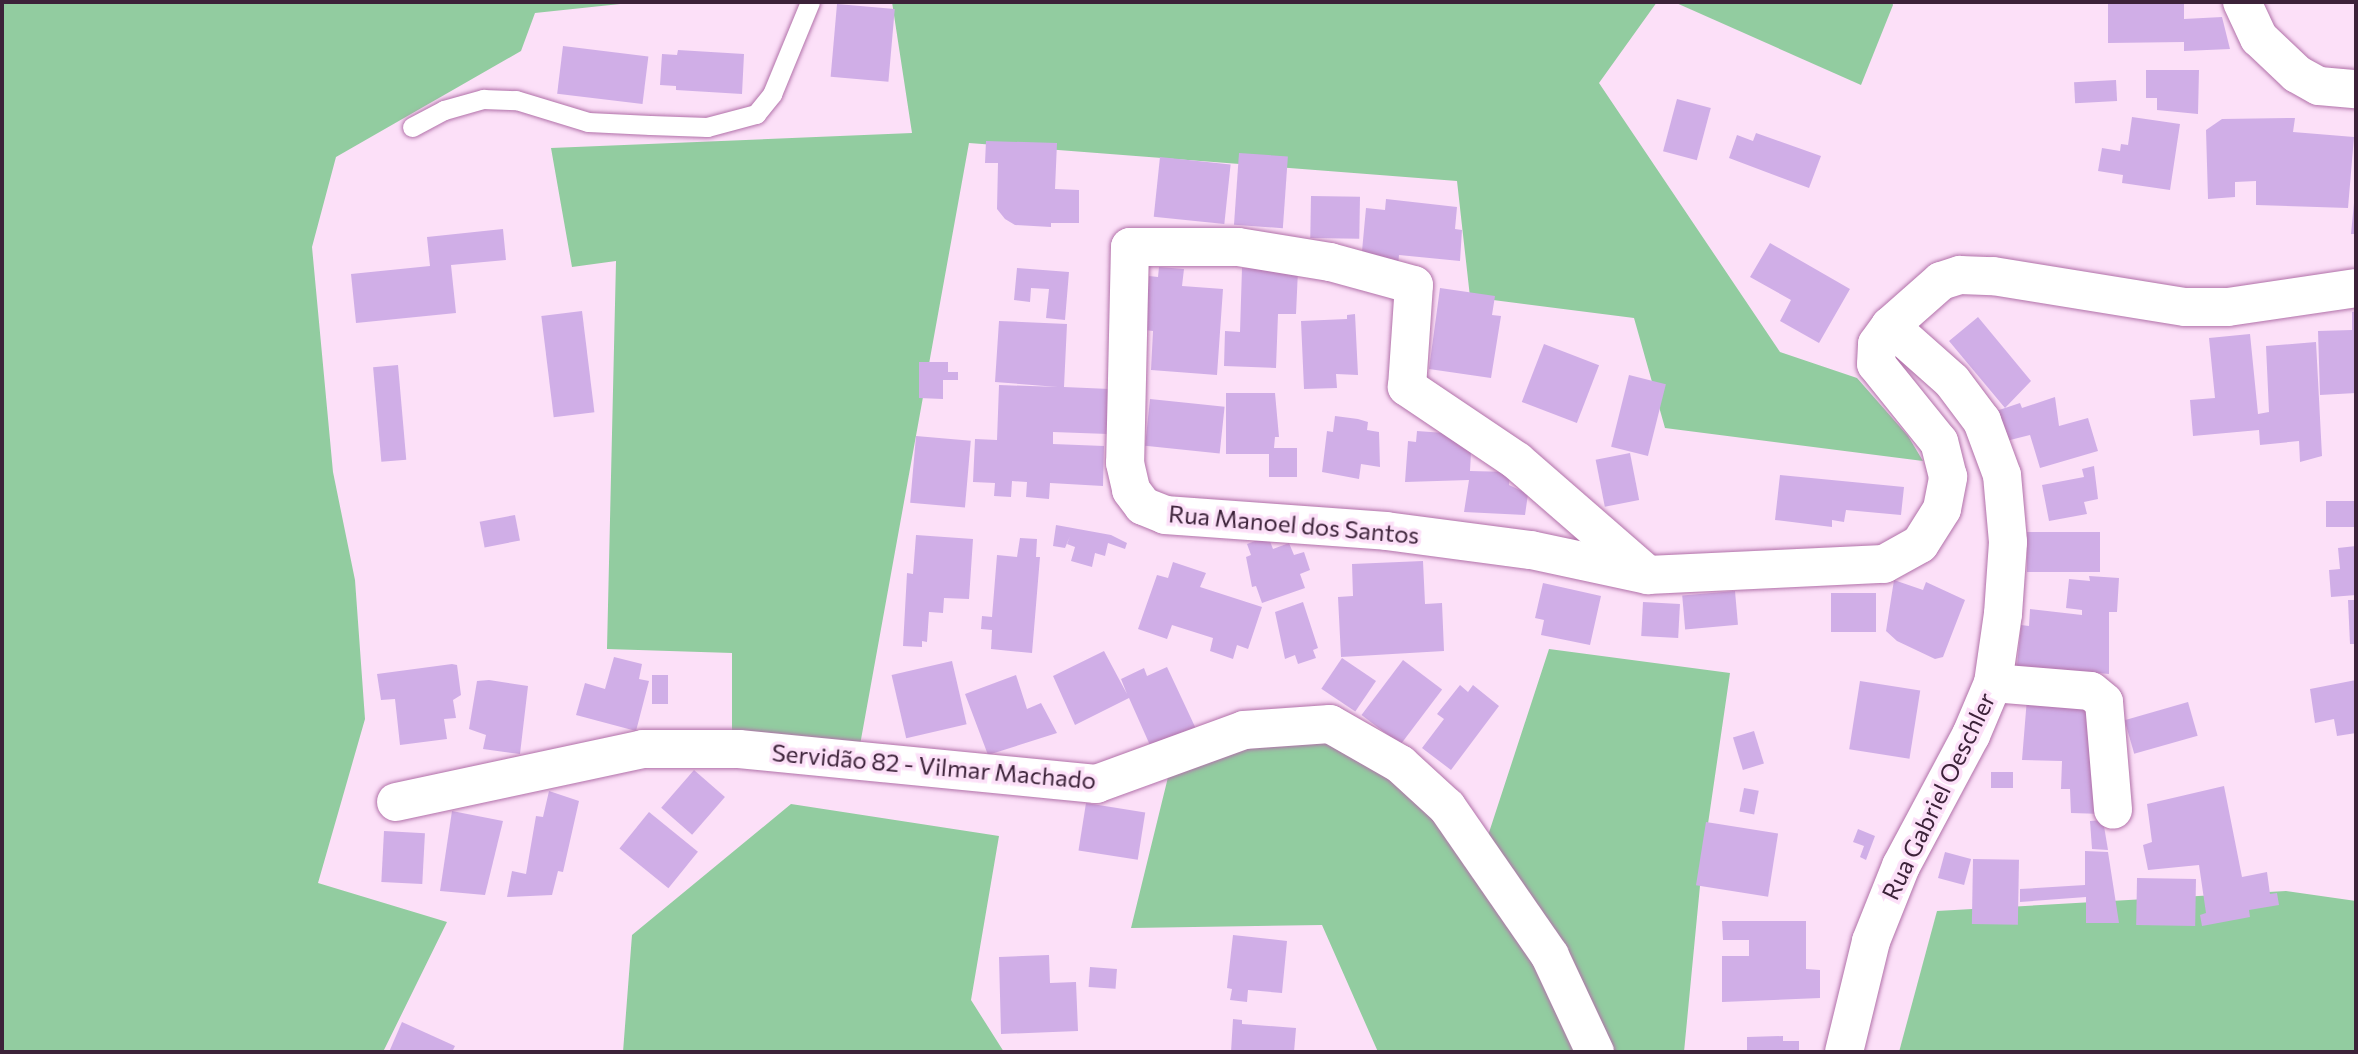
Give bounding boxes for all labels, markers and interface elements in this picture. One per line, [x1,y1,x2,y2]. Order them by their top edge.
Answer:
street label: Rua Manoel dos Santos [1167,499,1421,549]
street label: Rua Gabriel Oeschler [1875,688,2001,904]
street label: Servidão 82 - Vilmar Machado [771,737,1097,795]

